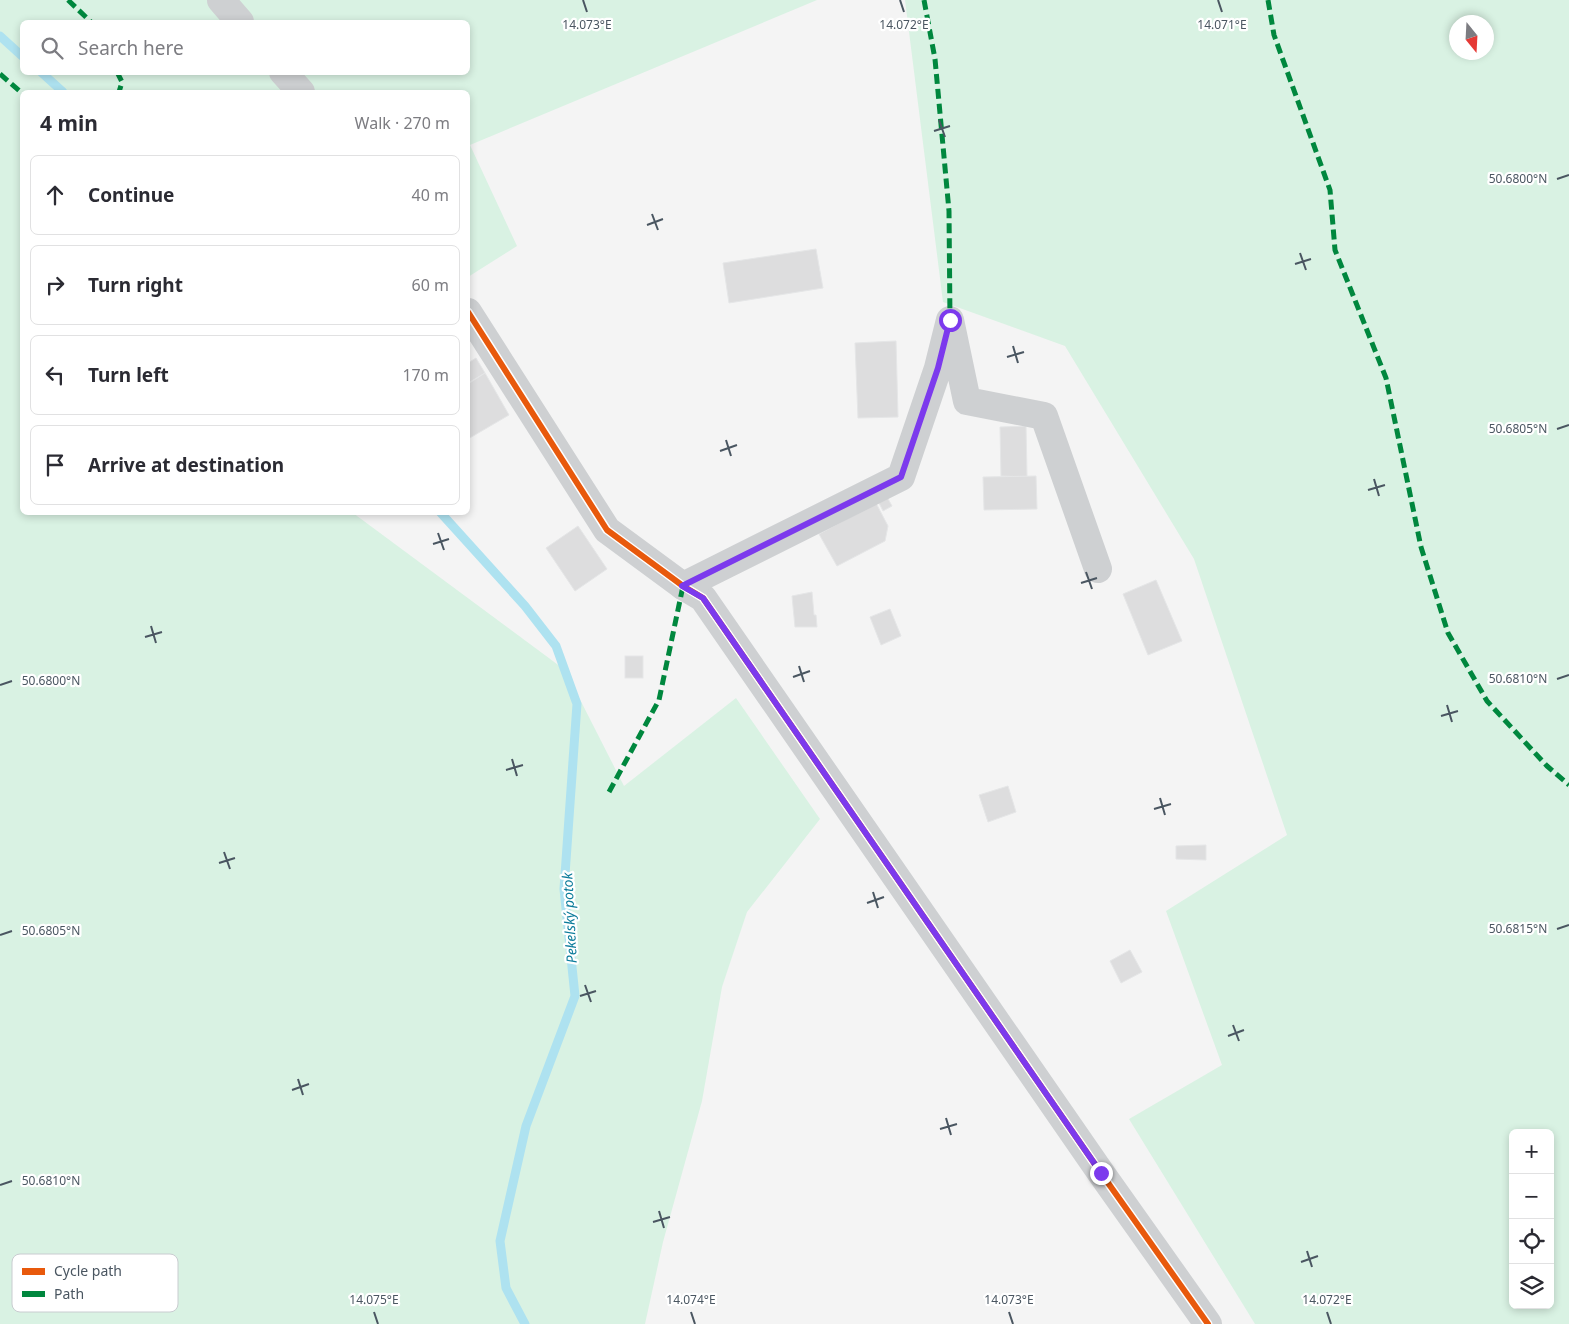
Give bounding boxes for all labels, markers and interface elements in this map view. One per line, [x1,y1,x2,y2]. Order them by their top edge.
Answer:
north arrow [1449,15,1494,60]
text: 14.073°E [562,16,612,33]
text: 14.072°E [879,16,929,33]
text: 14.071°E [1197,16,1247,33]
search box [20,20,470,75]
icon: search [38,34,66,62]
text: Search here [78,35,184,61]
text: 4 min [40,109,98,137]
text: Walk · 270 m [355,112,450,134]
text: 50.6800°N [1489,170,1547,187]
icon: ahead [41,181,69,209]
text: Continue [88,182,174,208]
text: 40 m [412,184,449,206]
icon: right [41,271,69,299]
text: Turn right [88,272,183,298]
text: 60 m [412,274,449,296]
route start [939,309,962,332]
icon: left [41,361,69,389]
text: Turn left [88,362,169,388]
text: 170 m [402,364,449,386]
text: 50.6805°N [1489,420,1547,437]
icon: arrive [41,451,69,479]
text: Arrive at destination [88,452,284,478]
text: 50.6810°N [1489,670,1547,687]
text: 50.6800°N [22,672,80,689]
water label: Pekelský potok [557,871,581,964]
text: 50.6815°N [1489,920,1547,937]
text: 50.6805°N [22,922,80,939]
map controls [1509,1129,1554,1309]
button: + [1509,1129,1554,1174]
route end [1090,1162,1113,1185]
text: 50.6810°N [22,1172,80,1189]
button: − [1509,1174,1554,1219]
button: locate [1509,1219,1554,1264]
legend [12,1254,178,1312]
text: Cycle path [54,1261,122,1280]
button: layers [1509,1264,1554,1309]
text: Path [54,1284,84,1303]
text: 14.075°E [349,1291,399,1308]
text: 14.074°E [666,1291,716,1308]
text: 14.073°E [984,1291,1034,1308]
text: 14.072°E [1302,1291,1352,1308]

